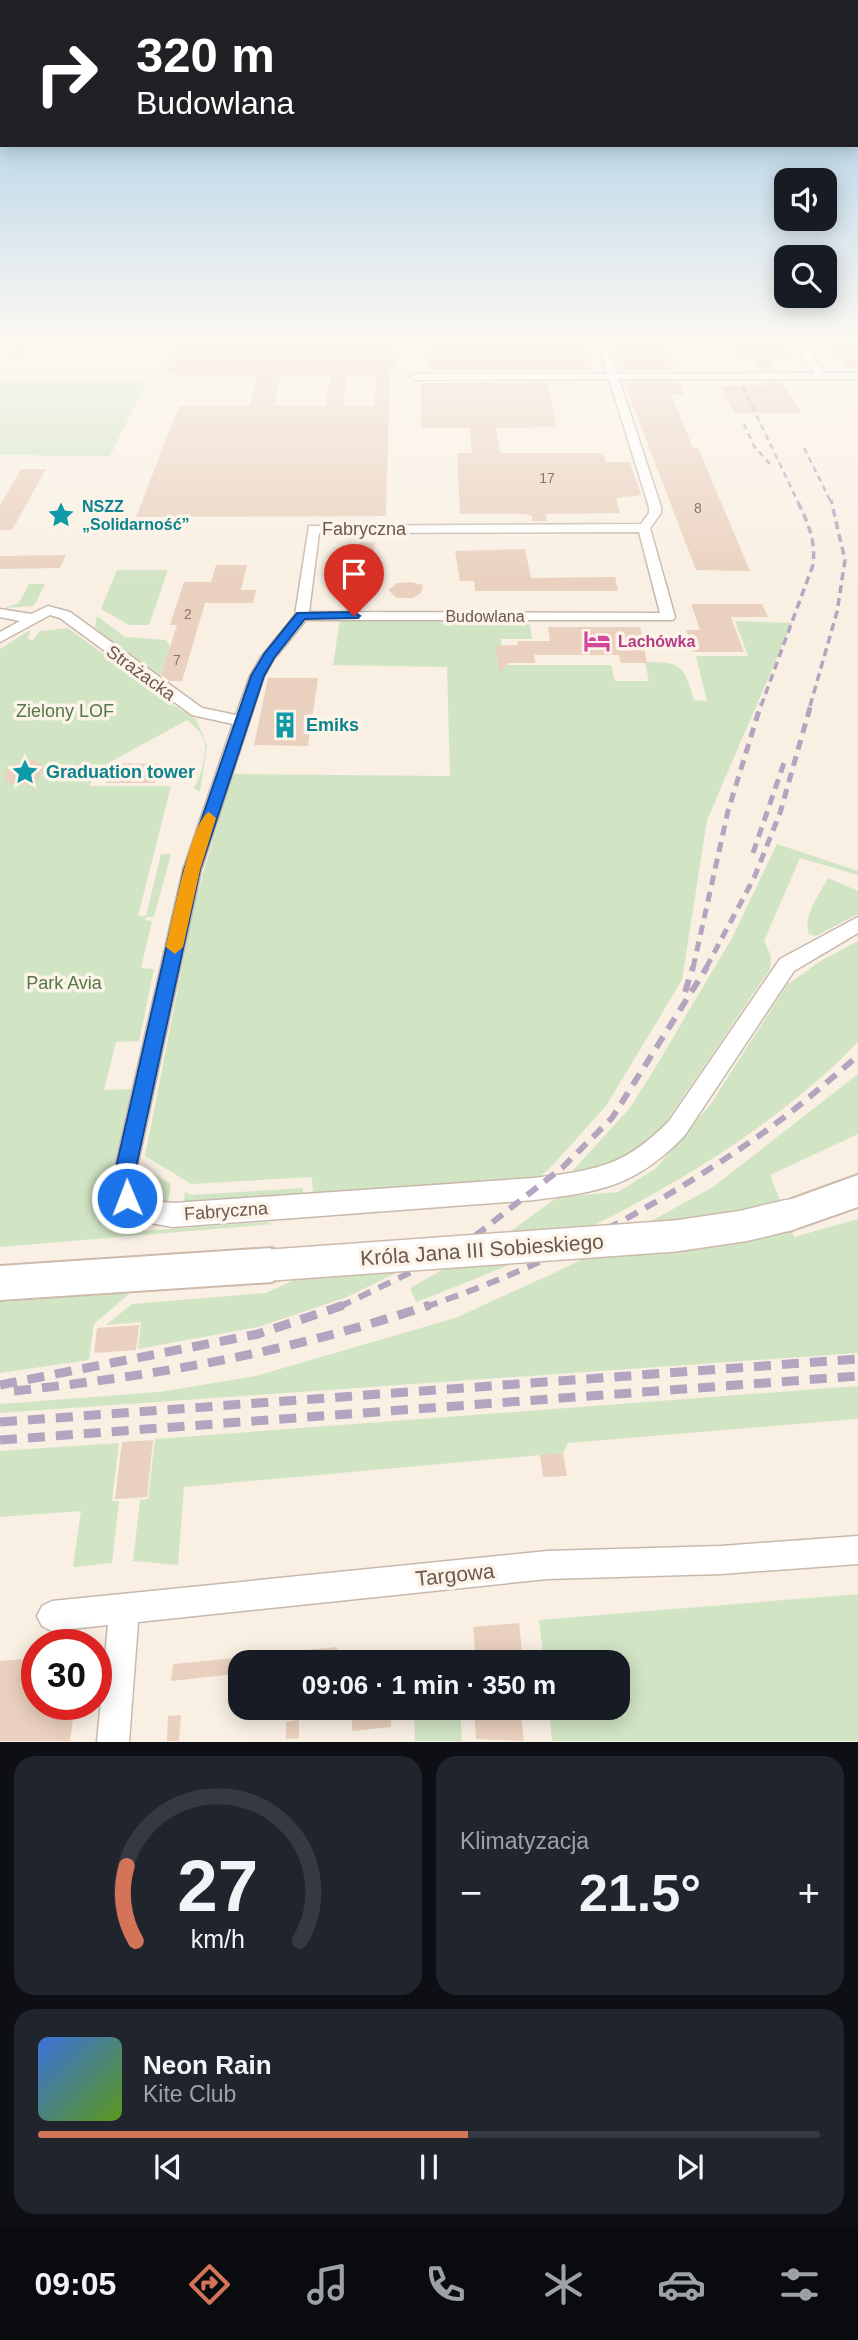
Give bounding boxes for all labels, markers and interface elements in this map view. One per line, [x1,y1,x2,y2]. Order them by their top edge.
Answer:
icon: right [21,28,112,119]
text: 320 m [136,28,275,82]
text: Budowlana [136,85,294,121]
map controls [774,168,837,308]
button: sound [774,168,837,231]
button: search [774,245,837,308]
house number: 17 [539,470,555,486]
place label: NSZZ „Solidarność” [82,498,190,533]
place icon: NSZZ „Solidarność” [46,500,76,530]
house number: 8 [694,500,702,516]
street label: Fabryczna [322,519,407,539]
pin [324,544,384,616]
icon: arrive [335,555,373,593]
house number: 2 [184,606,192,622]
street label: Budowlana [445,608,525,625]
hotel icon: Lachówka [582,626,612,656]
place label: Lachówka [618,633,695,650]
street label: Strażacka [103,641,180,705]
house number: 7 [173,652,181,668]
park label: Zielony LOF [16,701,114,721]
building icon: Emiks [270,710,300,740]
place label: Emiks [306,715,359,735]
place icon: Graduation tower [10,757,40,787]
place label: Graduation tower [46,762,195,782]
park label: Park Avia [26,973,103,993]
position arrow [90,1161,164,1235]
street label: Fabryczna [183,1198,270,1224]
street label: Króla Jana III Sobieskiego [359,1230,604,1269]
street label: Targowa [414,1559,496,1590]
speed limit sign: 30 [21,1629,112,1720]
text: 09:06 · 1 min · 350 m [302,1670,556,1700]
text: Klimatyzacja [460,1828,589,1854]
text: 27 [178,1846,258,1927]
text: 21.5° [579,1864,701,1922]
text: − [460,1872,482,1914]
text: + [798,1872,820,1914]
text: km/h [191,1925,245,1953]
text: Neon Rain [143,2050,272,2080]
text: Kite Club [143,2081,236,2107]
icon: previous [149,2148,187,2186]
icon: pause [410,2148,448,2186]
icon: next [671,2148,709,2186]
icon: directions [185,2260,234,2309]
icon: music [303,2260,352,2309]
icon: phone [421,2260,470,2309]
icon: climate [539,2260,588,2309]
icon: car [657,2260,706,2309]
icon: filters [775,2260,824,2309]
text: 09:05 [34,2266,116,2302]

